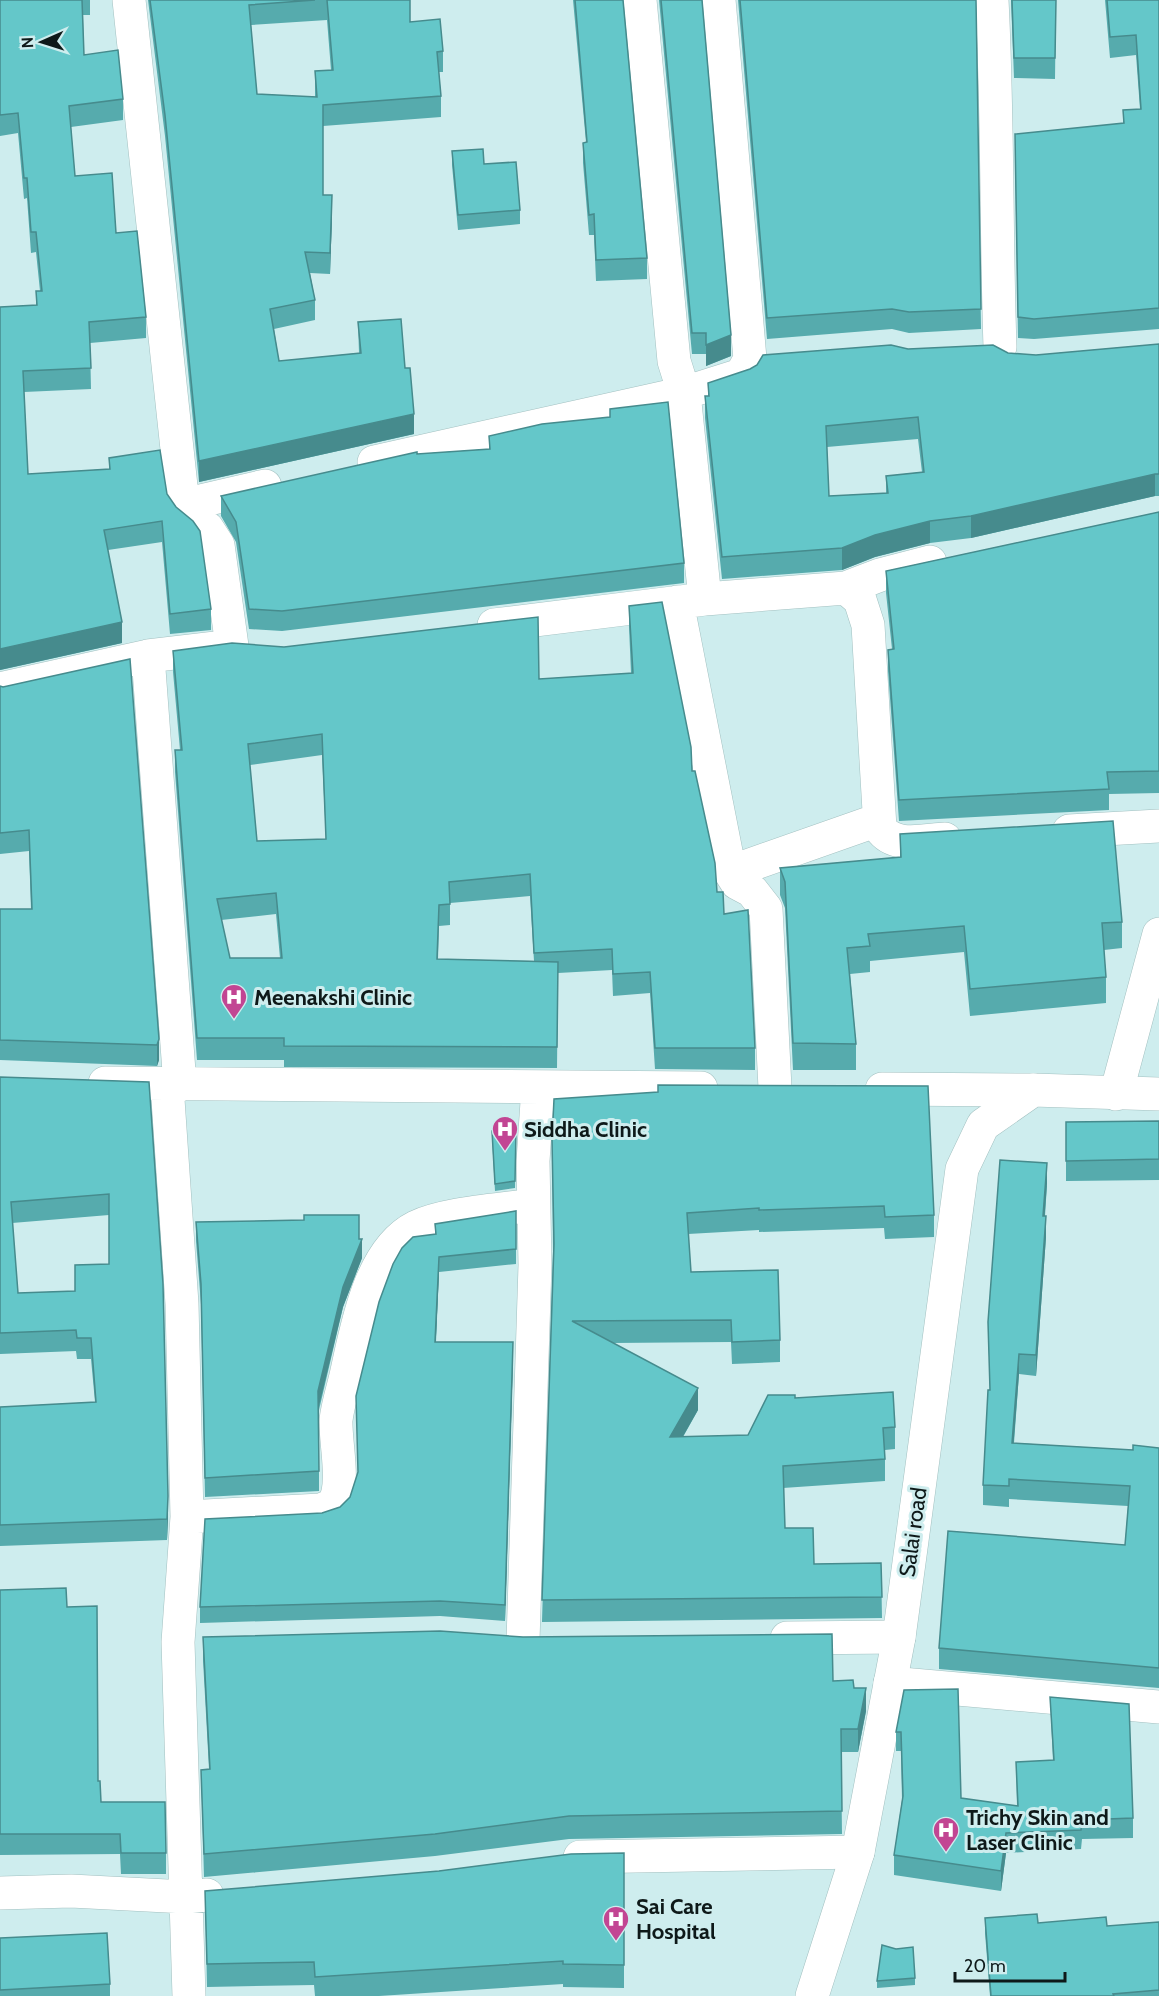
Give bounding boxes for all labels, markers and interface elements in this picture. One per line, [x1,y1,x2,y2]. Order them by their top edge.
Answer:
north arrow [12,12,72,72]
text: N [18,37,37,49]
hospital icon: Meenakshi Clinic [219,982,249,1020]
place label: Meenakshi Clinic [254,984,412,1011]
hospital icon: Siddha Clinic [490,1114,520,1152]
place label: Siddha Clinic [524,1116,647,1143]
street label: Salai road [893,1485,933,1579]
place label: Trichy Skin and Laser Clinic [966,1804,1109,1856]
hospital icon: Trichy Skin and Laser Clinic [931,1815,961,1853]
place label: Sai Care Hospital [636,1893,716,1945]
hospital icon: Sai Care Hospital [601,1904,631,1942]
scale bar [955,1945,1064,1983]
text: 20 m [964,1955,1006,1977]

